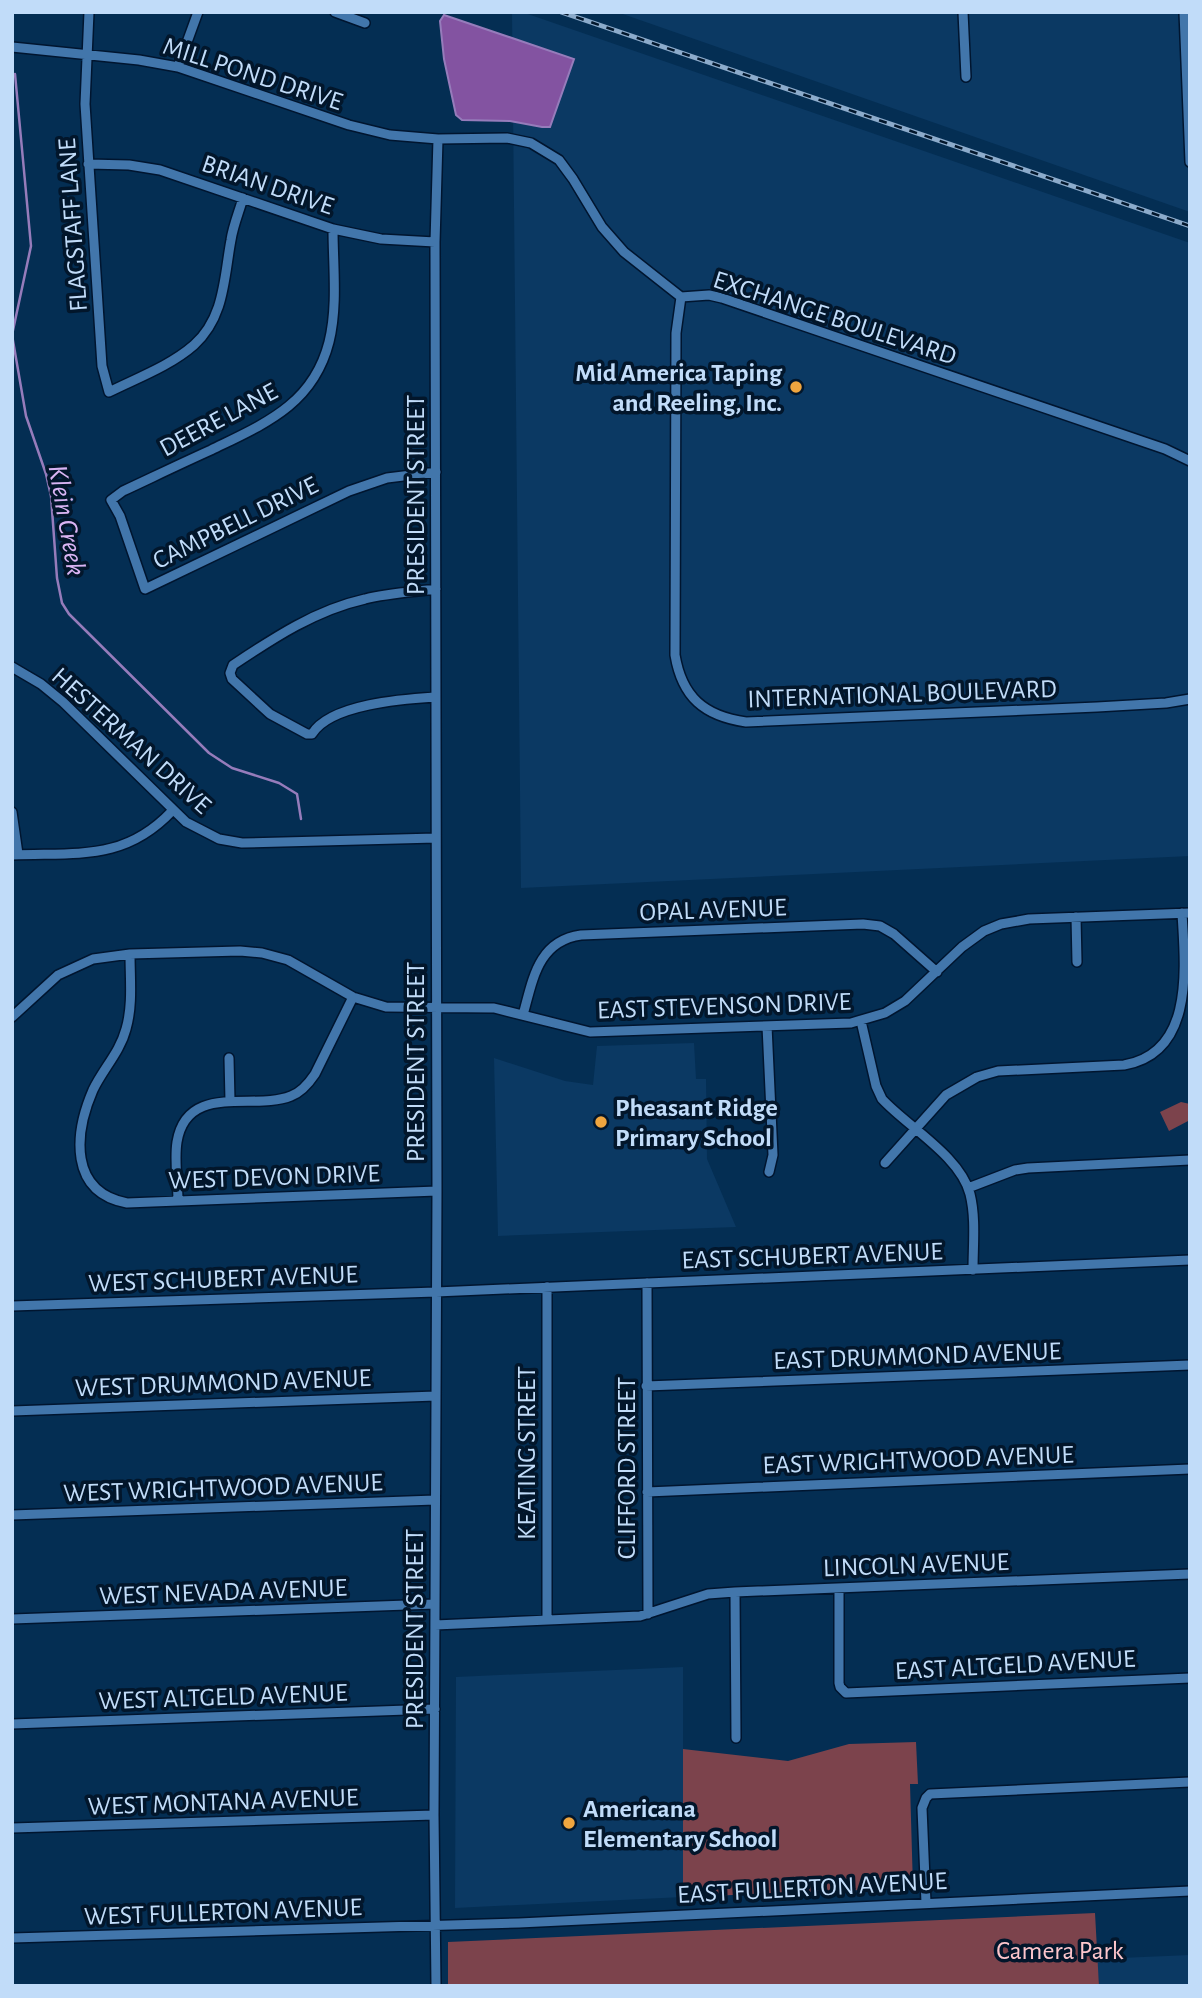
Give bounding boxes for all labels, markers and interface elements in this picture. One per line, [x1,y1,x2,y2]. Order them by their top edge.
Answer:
street label: MILL POND DRIVE [160,33,346,115]
street label: FLAGSTAFF LANE [54,137,92,312]
street label: BRIAN DRIVE [198,150,337,220]
street label: EXCHANGE BOULEVARD [710,266,959,370]
place label: Mid America Taping and Reeling, Inc. [575,360,783,416]
street label: DEERE LANE [155,378,282,462]
marker: Mid America Taping and Reeling, Inc. [788,379,804,395]
street label: PRESIDENT STREET [403,395,429,595]
water label: Klein Creek [43,463,90,578]
street label: CAMPBELL DRIVE [149,472,322,574]
street label: HESTERMAN DRIVE [47,663,216,819]
street label: INTERNATIONAL BOULEVARD [747,676,1057,712]
street label: OPAL AVENUE [639,894,787,926]
street label: PRESIDENT STREET [403,962,429,1162]
street label: EAST STEVENSON DRIVE [597,989,852,1023]
place label: Pheasant Ridge Primary School [615,1095,778,1151]
marker: Pheasant Ridge Primary School [593,1114,609,1130]
street label: WEST DEVON DRIVE [168,1160,380,1194]
street label: EAST SCHUBERT AVENUE [681,1238,943,1274]
street label: WEST SCHUBERT AVENUE [88,1261,358,1297]
street label: EAST DRUMMOND AVENUE [773,1338,1061,1374]
street label: WEST DRUMMOND AVENUE [75,1365,372,1401]
street label: KEATING STREET [514,1366,540,1540]
street label: CLIFFORD STREET [614,1376,640,1559]
street label: EAST WRIGHTWOOD AVENUE [762,1442,1074,1478]
street label: WEST WRIGHTWOOD AVENUE [63,1469,383,1507]
street label: PRESIDENT STREET [402,1529,428,1729]
street label: LINCOLN AVENUE [823,1549,1010,1581]
street label: WEST NEVADA AVENUE [99,1575,347,1609]
street label: EAST ALTGELD AVENUE [894,1646,1136,1684]
street label: WEST ALTGELD AVENUE [98,1680,348,1714]
street label: WEST MONTANA AVENUE [87,1784,359,1820]
place label: Americana Elementary School [583,1796,777,1852]
marker: Americana Elementary School [561,1815,577,1831]
street label: EAST FULLERTON AVENUE [676,1868,948,1908]
street label: WEST FULLERTON AVENUE [84,1894,363,1930]
park label: Camera Park [996,1938,1124,1964]

